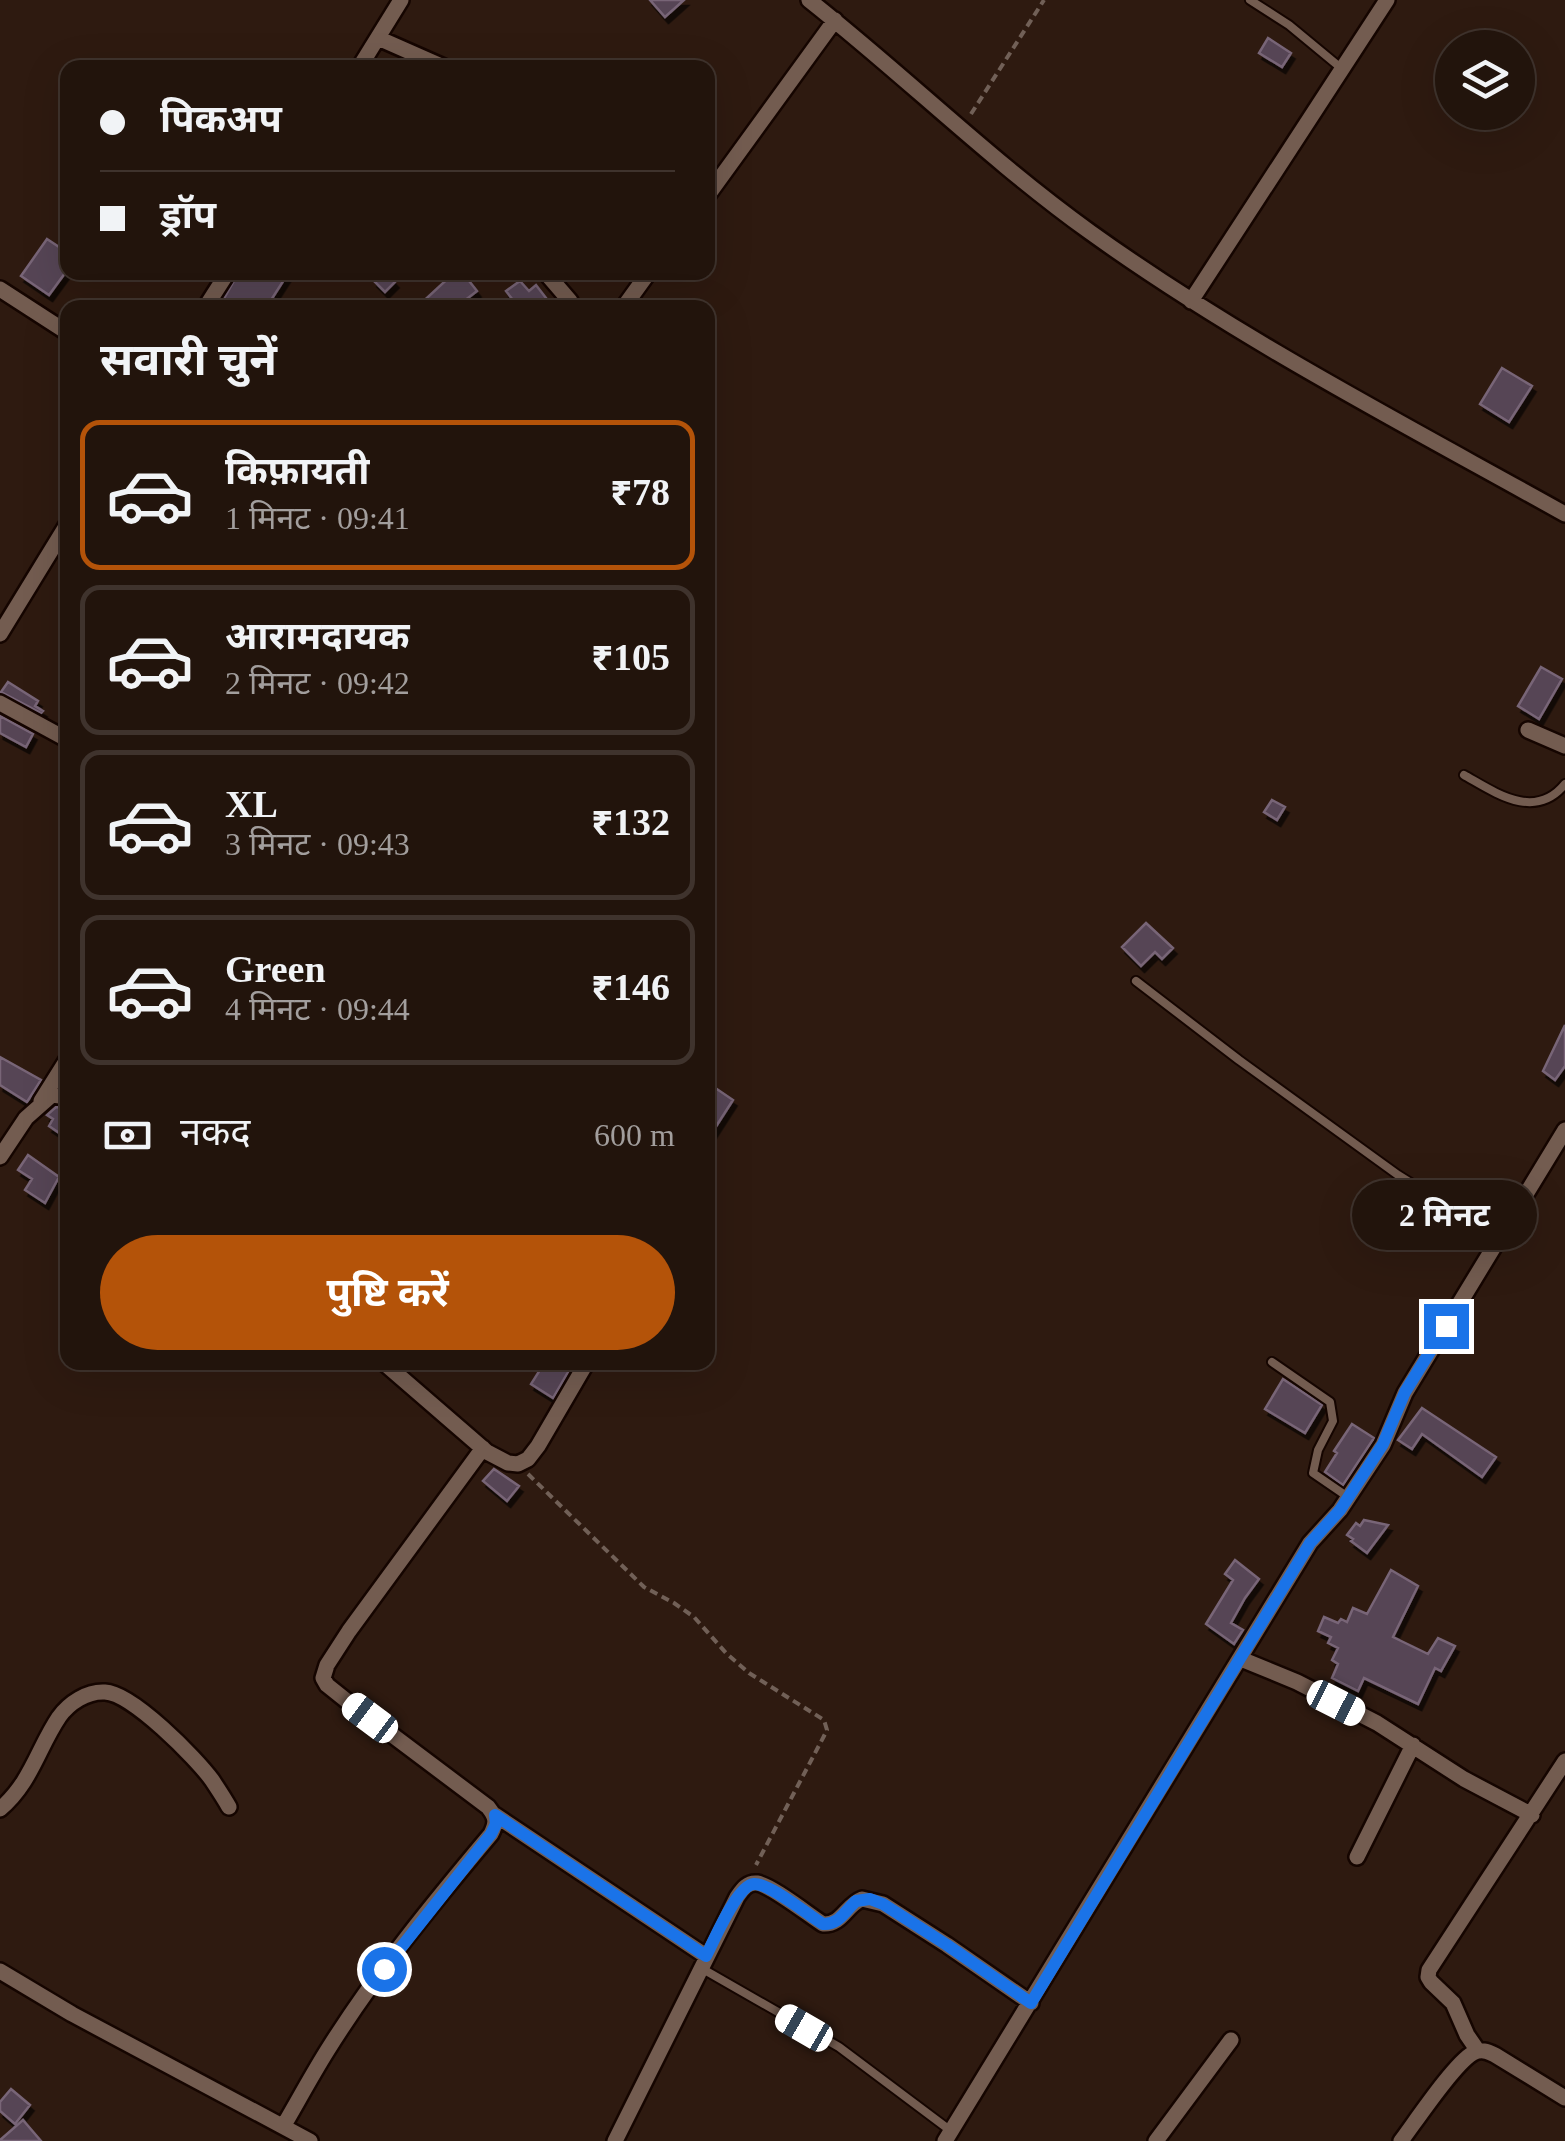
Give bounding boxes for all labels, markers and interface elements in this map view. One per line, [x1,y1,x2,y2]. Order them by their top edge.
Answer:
map controls [1435,30,1535,130]
button: layers [1435,30,1535,130]
text: पिकअप [160,98,282,140]
text: ड्रॉप [160,194,216,236]
text: सवारी चुनें [100,335,277,385]
icon: car [105,450,195,540]
text: किफ़ायती [225,450,369,492]
text: ₹78 [610,471,670,513]
text: 1 मिनट · 09:41 [225,500,410,536]
icon: car [105,615,195,705]
text: आरामदायक [225,615,409,657]
text: ₹105 [591,636,670,678]
text: 2 मिनट · 09:42 [225,665,410,701]
icon: car [105,780,195,870]
text: XL [225,783,278,825]
text: ₹132 [591,801,670,843]
text: 3 मिनट · 09:43 [225,826,410,862]
icon: car [105,945,195,1035]
text: Green [225,948,326,990]
text: ₹146 [591,966,670,1008]
text: 4 मिनट · 09:44 [225,991,410,1027]
icon: cash [100,1108,155,1163]
text: नकद [180,1111,250,1153]
text: 600 m [594,1117,675,1153]
callout: 2 मिनट [1354,1181,1538,1251]
text: 2 मिनट [1399,1197,1490,1233]
button: पुष्टि करें [100,1235,675,1350]
route end [1424,1304,1469,1349]
car [1302,1676,1370,1730]
car [337,1688,403,1748]
route start [362,1947,407,1992]
car [771,2000,837,2056]

